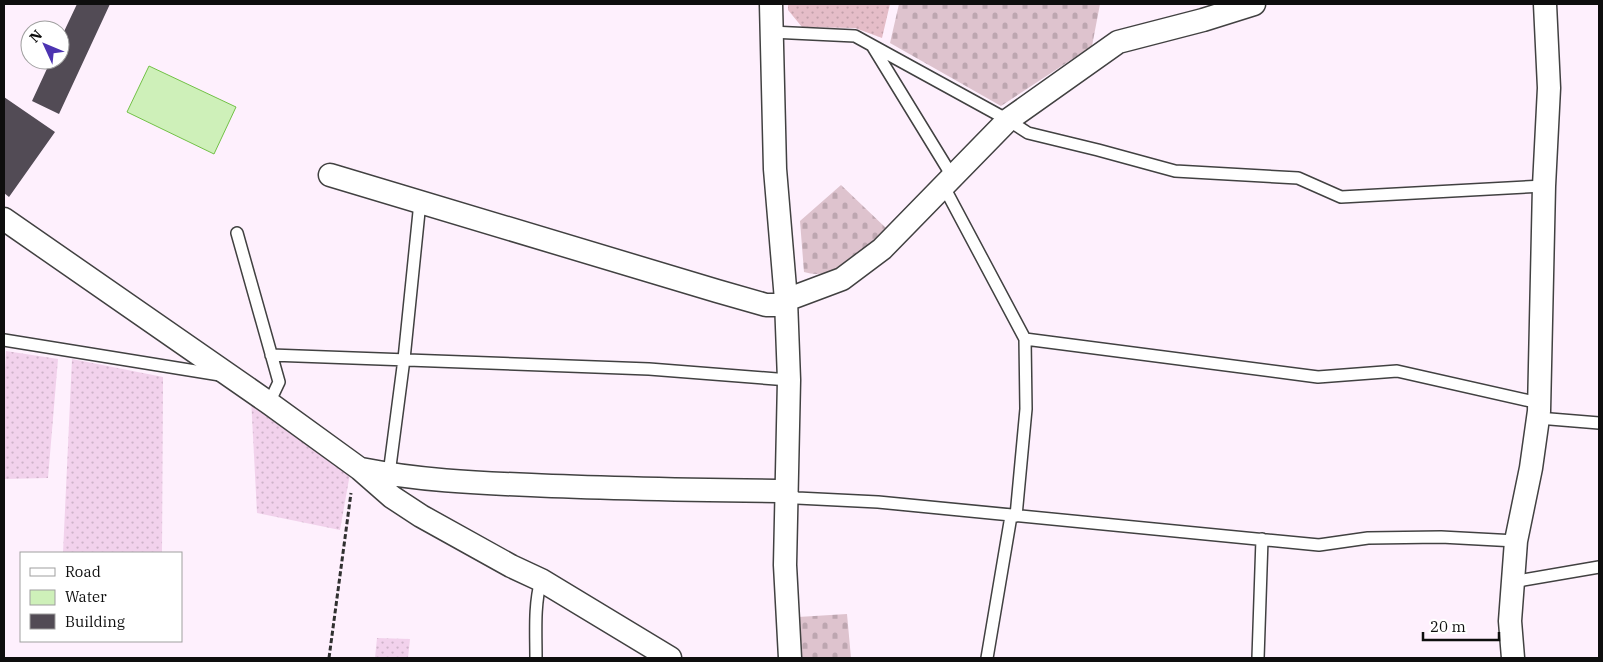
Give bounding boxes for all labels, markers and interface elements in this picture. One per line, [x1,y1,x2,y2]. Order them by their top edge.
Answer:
north arrow [20,20,70,70]
text: N [25,26,46,46]
legend [20,552,182,642]
text: Road [65,562,101,581]
text: Water [65,587,107,606]
scale bar [1423,610,1499,642]
text: Building [65,612,125,631]
text: 20 m [1430,617,1466,636]

